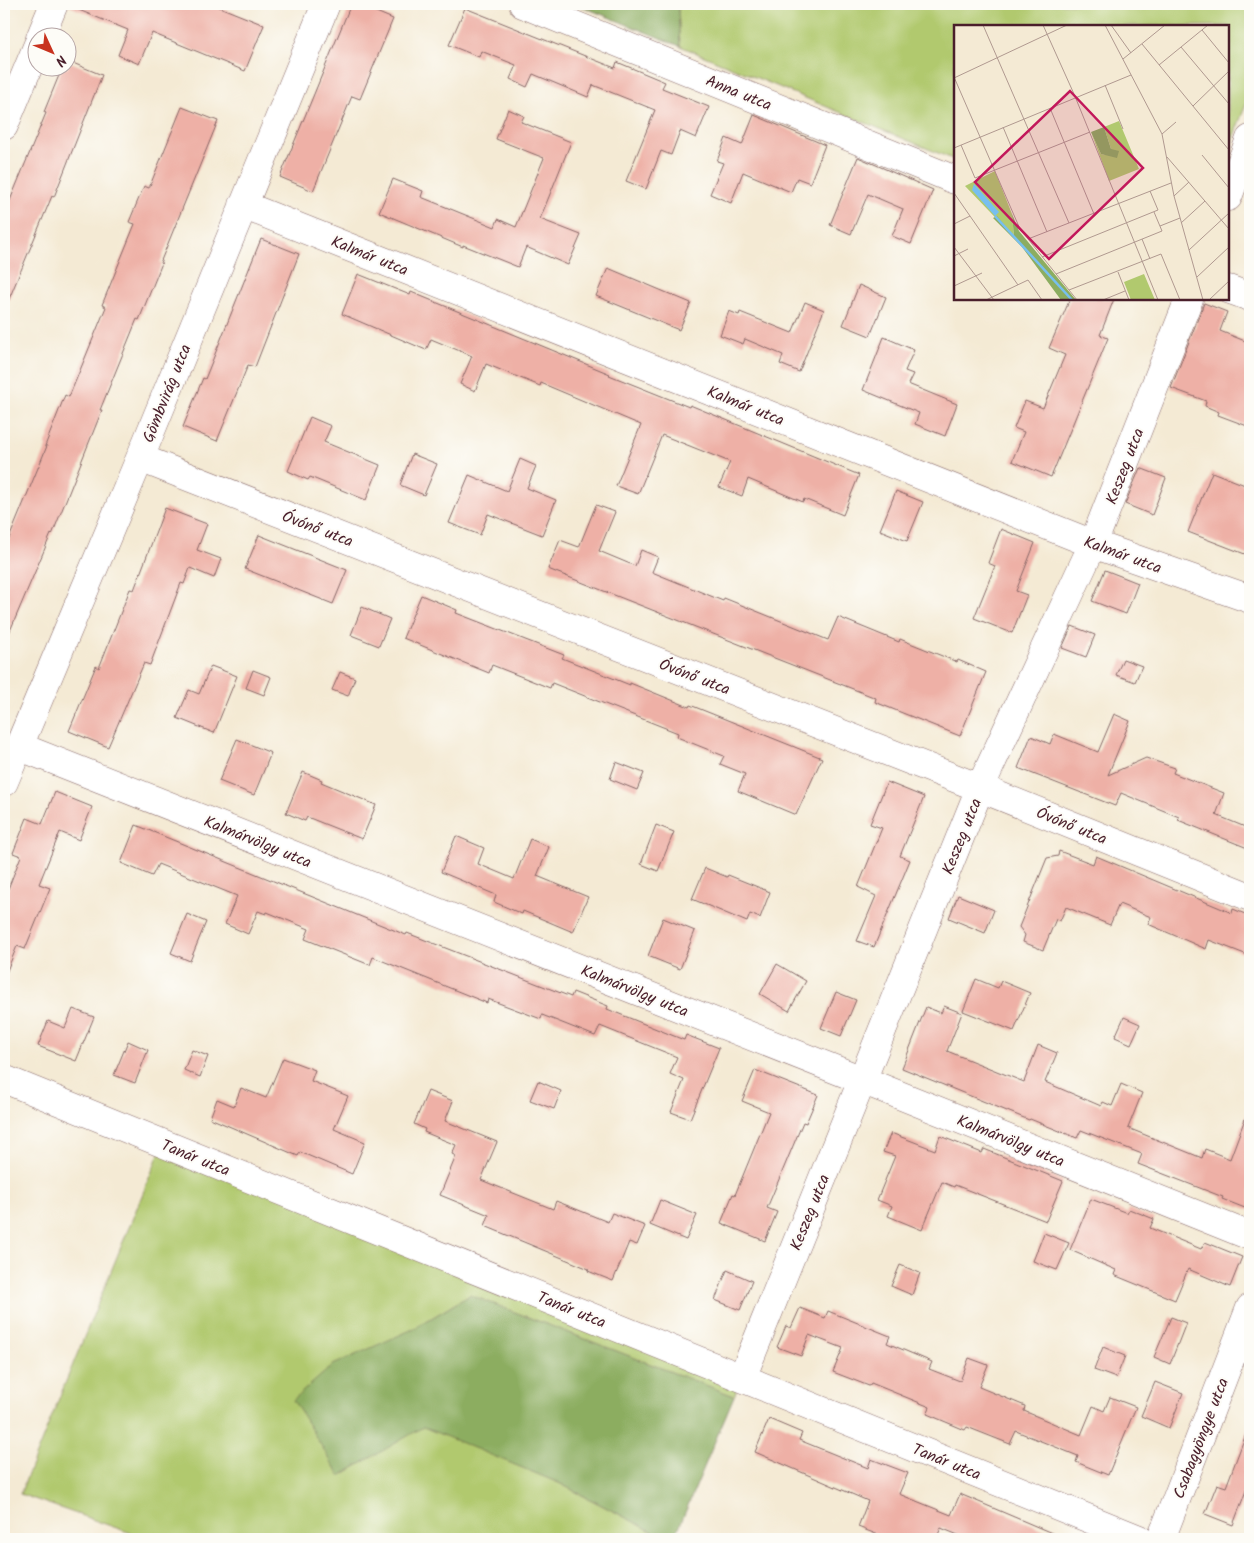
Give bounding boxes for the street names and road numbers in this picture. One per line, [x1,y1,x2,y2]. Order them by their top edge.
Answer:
street label: Anna utca [702,69,775,118]
street label: Kalmár utca [327,230,412,283]
street label: Gömbvirág utca [136,341,198,447]
street label: Kalmár utca [703,380,788,433]
street label: Keszeg utca [1099,425,1151,508]
street label: Óvónő utca [278,504,357,554]
street label: Kalmár utca [1080,530,1165,581]
street label: Óvónő utca [655,652,734,702]
street label: Keszeg utca [936,795,989,878]
street label: Óvónő utca [1032,801,1111,852]
street label: Kalmárvölgy utca [200,809,315,875]
street label: Kalmárvölgy utca [577,958,692,1024]
street label: Kalmárvölgy utca [953,1108,1068,1174]
street label: Tanár utca [157,1133,234,1184]
street label: Keszeg utca [784,1171,837,1254]
street label: Tanár utca [533,1285,610,1336]
street label: Csabagyöngye utca [1167,1374,1236,1503]
street label: Tanár utca [908,1437,985,1488]

